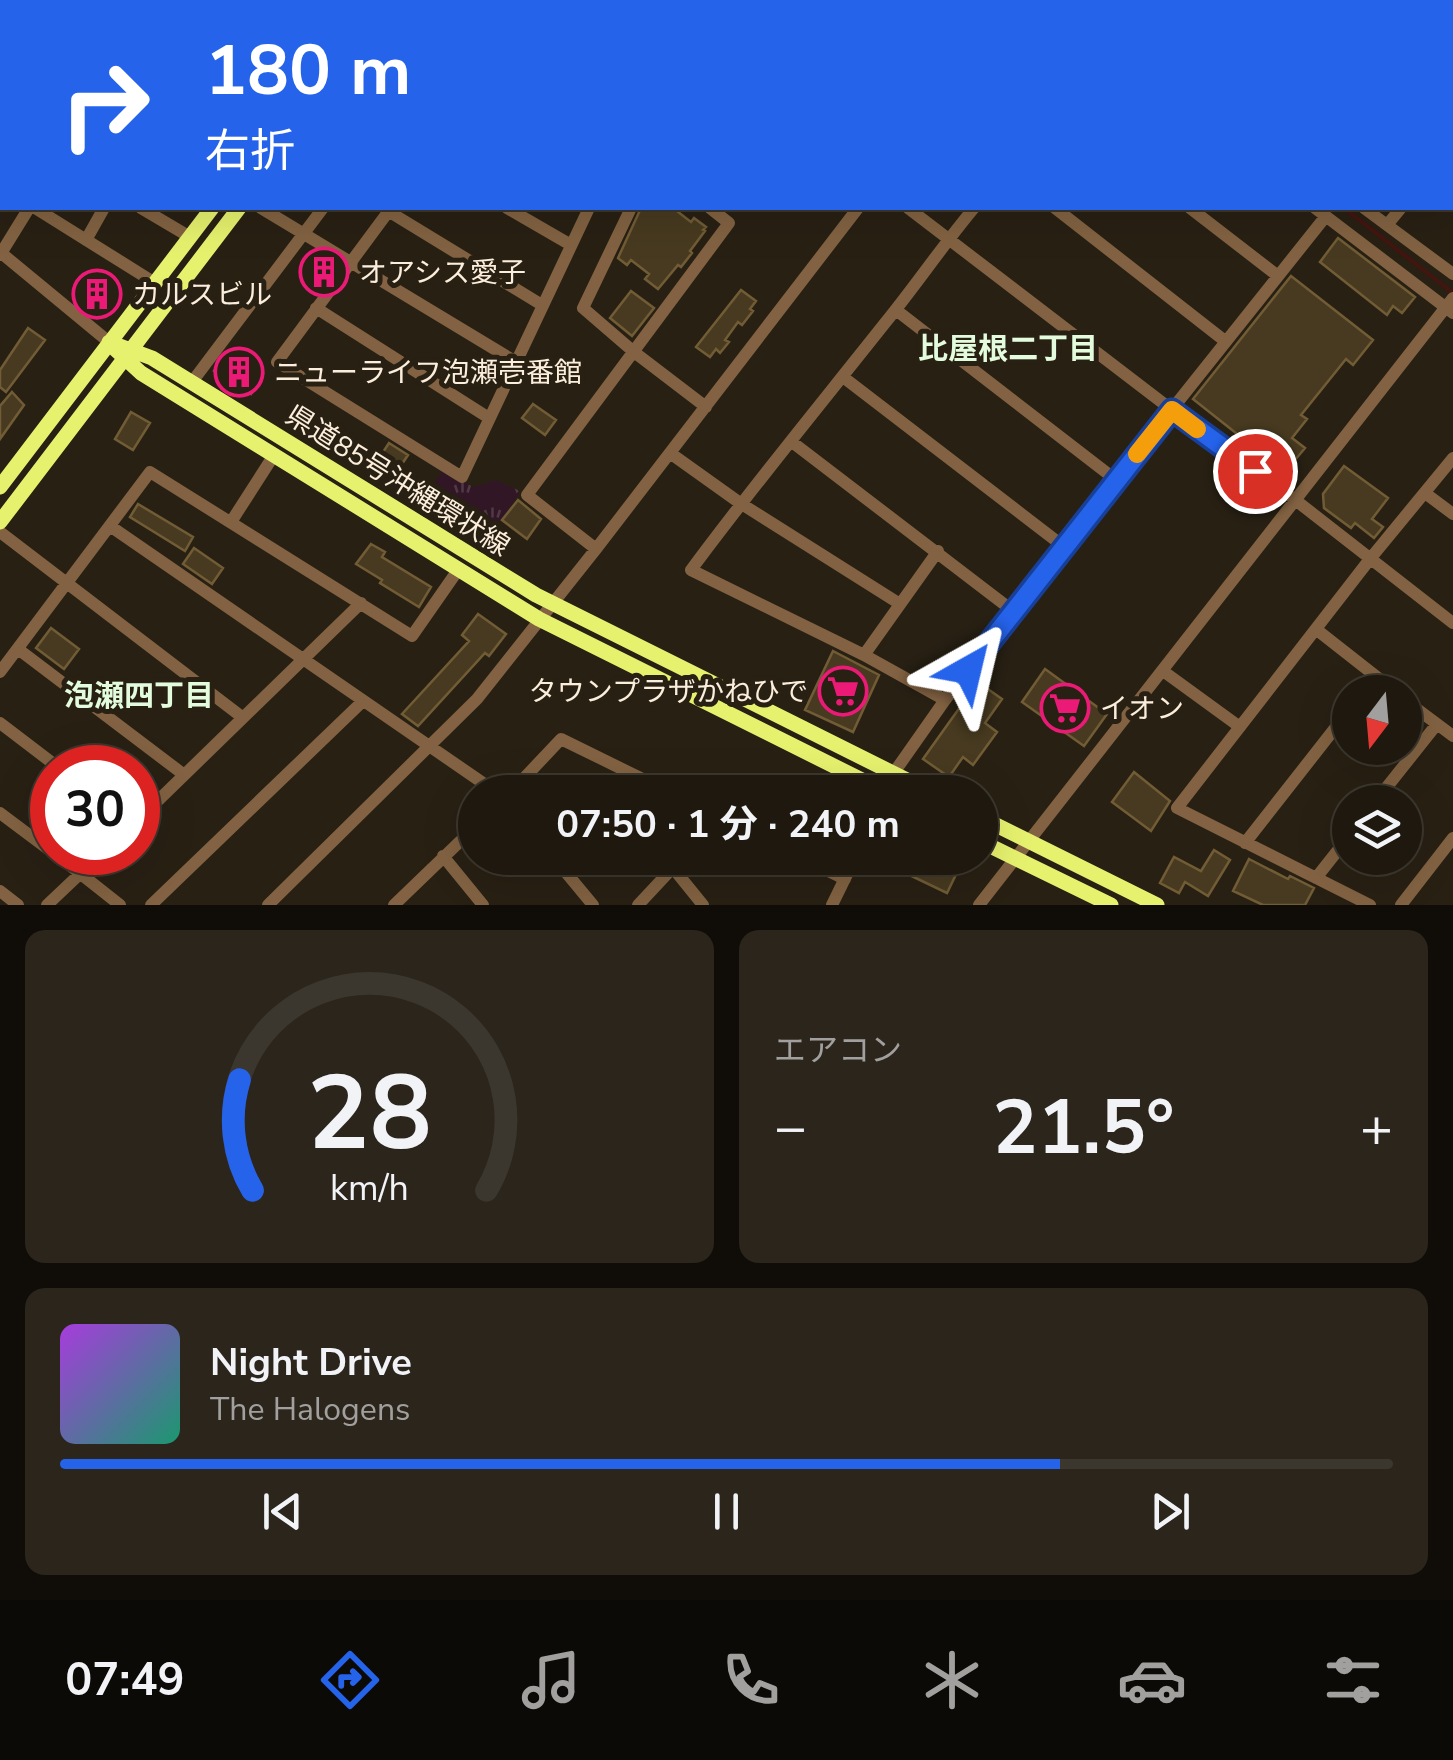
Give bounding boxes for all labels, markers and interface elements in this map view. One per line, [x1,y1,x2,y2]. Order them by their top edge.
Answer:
text: 180 m [205,23,411,119]
icon: right [40,40,170,170]
text: 右折 [205,121,295,182]
building icon: オアシス愛子 [298,246,350,298]
place label: オアシス愛子 [359,254,526,292]
building icon: カルスビル [71,268,123,320]
place label: カルスビル [132,276,272,314]
district label: 比屋根二丁目 [918,329,1098,370]
building icon: ニューライフ泡瀬壱番館 [213,346,265,398]
place label: ニューライフ泡瀬壱番館 [274,354,582,392]
street label: 県道85号沖縄環状線 [278,396,517,565]
pin [1213,429,1298,514]
icon: arrive [1228,444,1283,499]
position arrow [916,618,1020,722]
supermarket icon: タウンプラザかねひで [817,665,869,717]
place label: タウンプラザかねひで [529,673,808,711]
north arrow [1332,675,1422,765]
map controls [1332,675,1422,875]
district label: 泡瀬四丁目 [64,676,214,717]
supermarket icon: イオン [1039,682,1091,734]
place label: イオン [1100,690,1184,728]
speed limit sign: 30 [30,745,160,875]
button: layers [1332,785,1422,875]
text: 07:50 · 1 分 · 240 m [556,799,900,850]
text: エアコン [774,1029,902,1072]
text: 28 [307,1043,432,1185]
text: 21.5° [992,1077,1175,1179]
text: − [774,1090,807,1165]
text: + [1360,1090,1393,1165]
text: km/h [330,1164,409,1213]
text: Night Drive [210,1337,412,1388]
text: The Halogens [210,1388,410,1431]
icon: previous [255,1484,310,1539]
icon: pause [699,1484,754,1539]
icon: next [1143,1484,1198,1539]
icon: directions [315,1645,385,1715]
icon: music [516,1645,586,1715]
icon: phone [716,1645,786,1715]
icon: climate [917,1645,987,1715]
icon: car [1117,1645,1187,1715]
icon: filters [1318,1645,1388,1715]
text: 07:49 [65,1650,184,1711]

